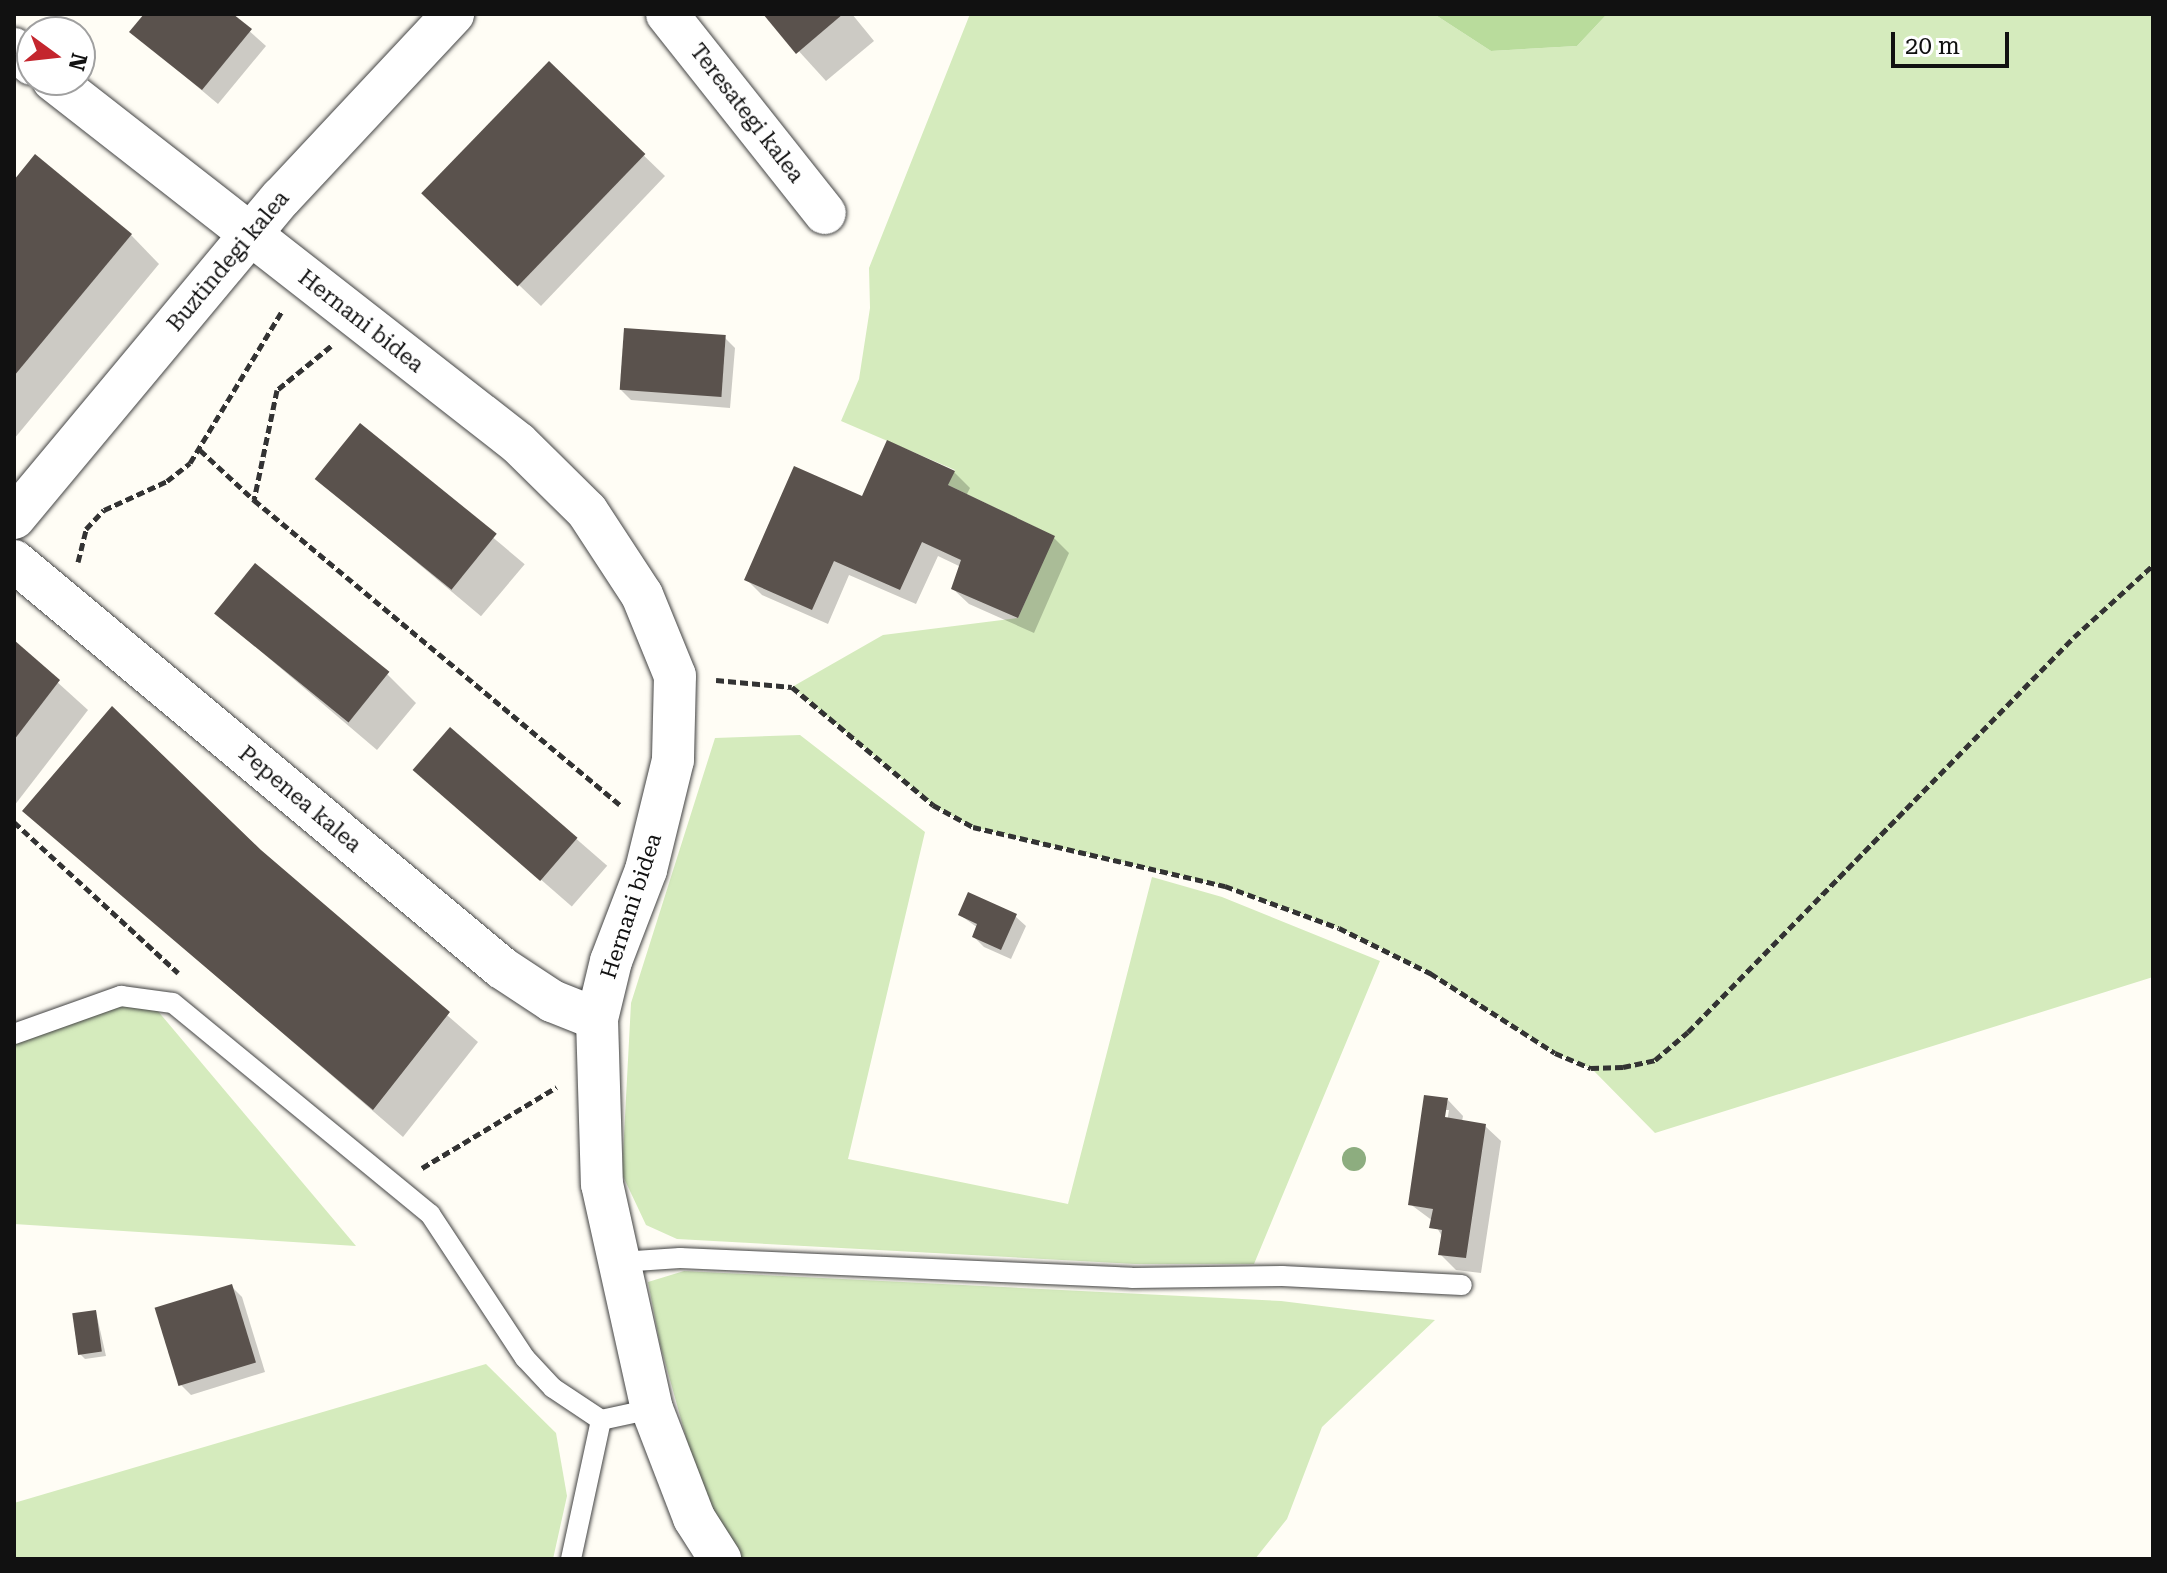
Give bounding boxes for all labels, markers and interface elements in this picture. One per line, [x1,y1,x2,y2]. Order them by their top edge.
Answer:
north arrow [16,16,96,96]
scale bar [1895,16,2013,66]
text: 20 m [1905,32,1960,60]
street label: Teresategi kalea [685,38,809,188]
text: N [63,50,92,73]
street label: Buztindegi kalea [162,185,294,337]
street label: Hernani bidea [293,264,429,378]
street label: Pepenea kalea [233,740,367,858]
street label: Hernani bidea [595,830,667,982]

